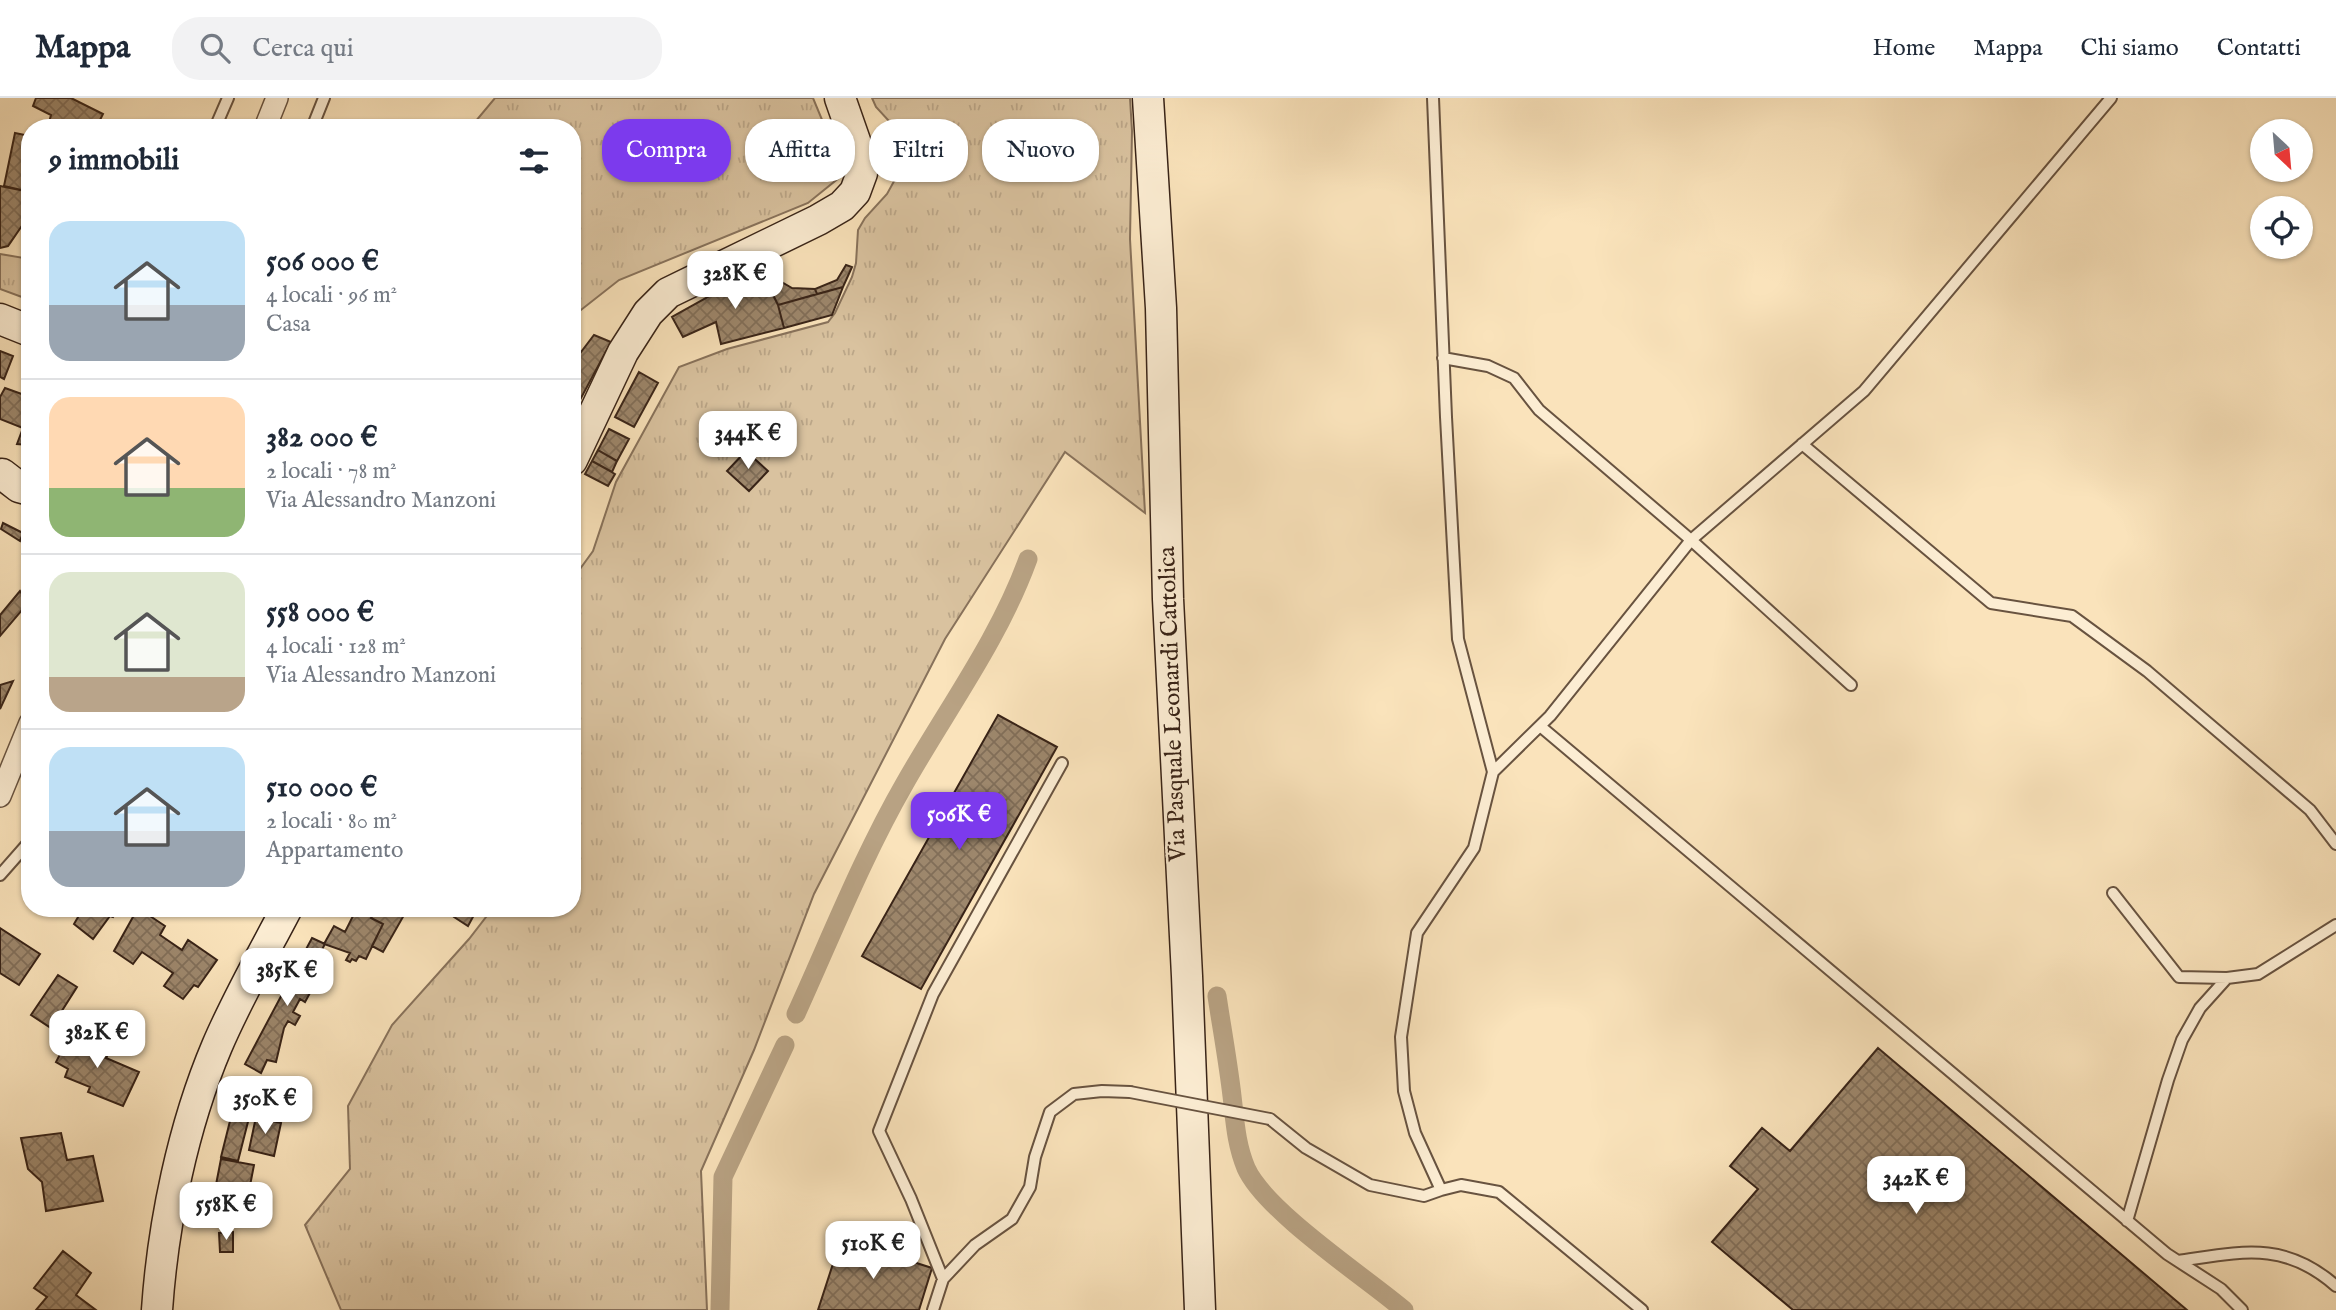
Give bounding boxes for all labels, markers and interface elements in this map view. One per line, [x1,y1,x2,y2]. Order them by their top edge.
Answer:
search box [172,17,662,80]
text: Mappa [35,27,130,69]
icon: search [196,29,234,67]
text: Cerca qui [252,32,354,65]
text: Home [1873,33,1935,64]
text: Mappa [1973,33,2043,64]
text: Chi siamo [2081,33,2179,64]
text: Contatti [2217,33,2301,64]
chip: Compra [602,119,731,182]
chip: Affitta [745,119,855,182]
chip: Filtri [869,119,968,182]
chip: Nuovo [982,119,1099,182]
north arrow [2250,119,2314,182]
map controls [2250,119,2313,259]
text: 9 immobili [49,142,179,180]
icon: filters [515,142,553,180]
button: locate [2250,196,2313,259]
text: 506 000 € [266,243,379,281]
icon: home [105,249,189,333]
pin: 328K € [678,252,792,311]
text: 328K € [703,259,767,288]
text: 4 locali · 96 m² [266,281,397,310]
text: Casa [266,310,310,339]
pin: 344K € [691,412,805,471]
text: 382 000 € [266,419,378,457]
text: 344K € [715,419,781,448]
icon: home [105,425,189,509]
text: 2 locali · 78 m² [266,457,397,486]
text: Via Alessandro Manzoni [266,486,496,515]
street label: Via Pasquale Leonardi Cattolica [1152,545,1194,863]
text: 558 000 € [266,594,374,632]
icon: home [105,600,189,684]
text: 4 locali · 128 m² [266,632,406,661]
text: Via Alessandro Manzoni [266,661,496,690]
text: 510 000 € [266,769,378,807]
icon: home [105,775,189,859]
pin: 506K € [902,792,1016,852]
text: 506K € [927,800,991,829]
text: 2 locali · 80 m² [266,807,397,836]
text: Appartamento [266,836,403,865]
pin: 385K € [230,948,344,1008]
text: 385K € [256,956,318,985]
pin: 382K € [40,1010,154,1070]
text: 382K € [65,1018,129,1047]
pin: 350K € [208,1076,322,1136]
text: 350K € [233,1084,297,1113]
pin: 342K € [1859,1156,1973,1216]
text: 342K € [1883,1164,1949,1193]
pin: 558K € [169,1182,283,1242]
text: 558K € [196,1190,256,1219]
pin: 510K € [816,1222,930,1281]
text: 510K € [841,1229,905,1258]

